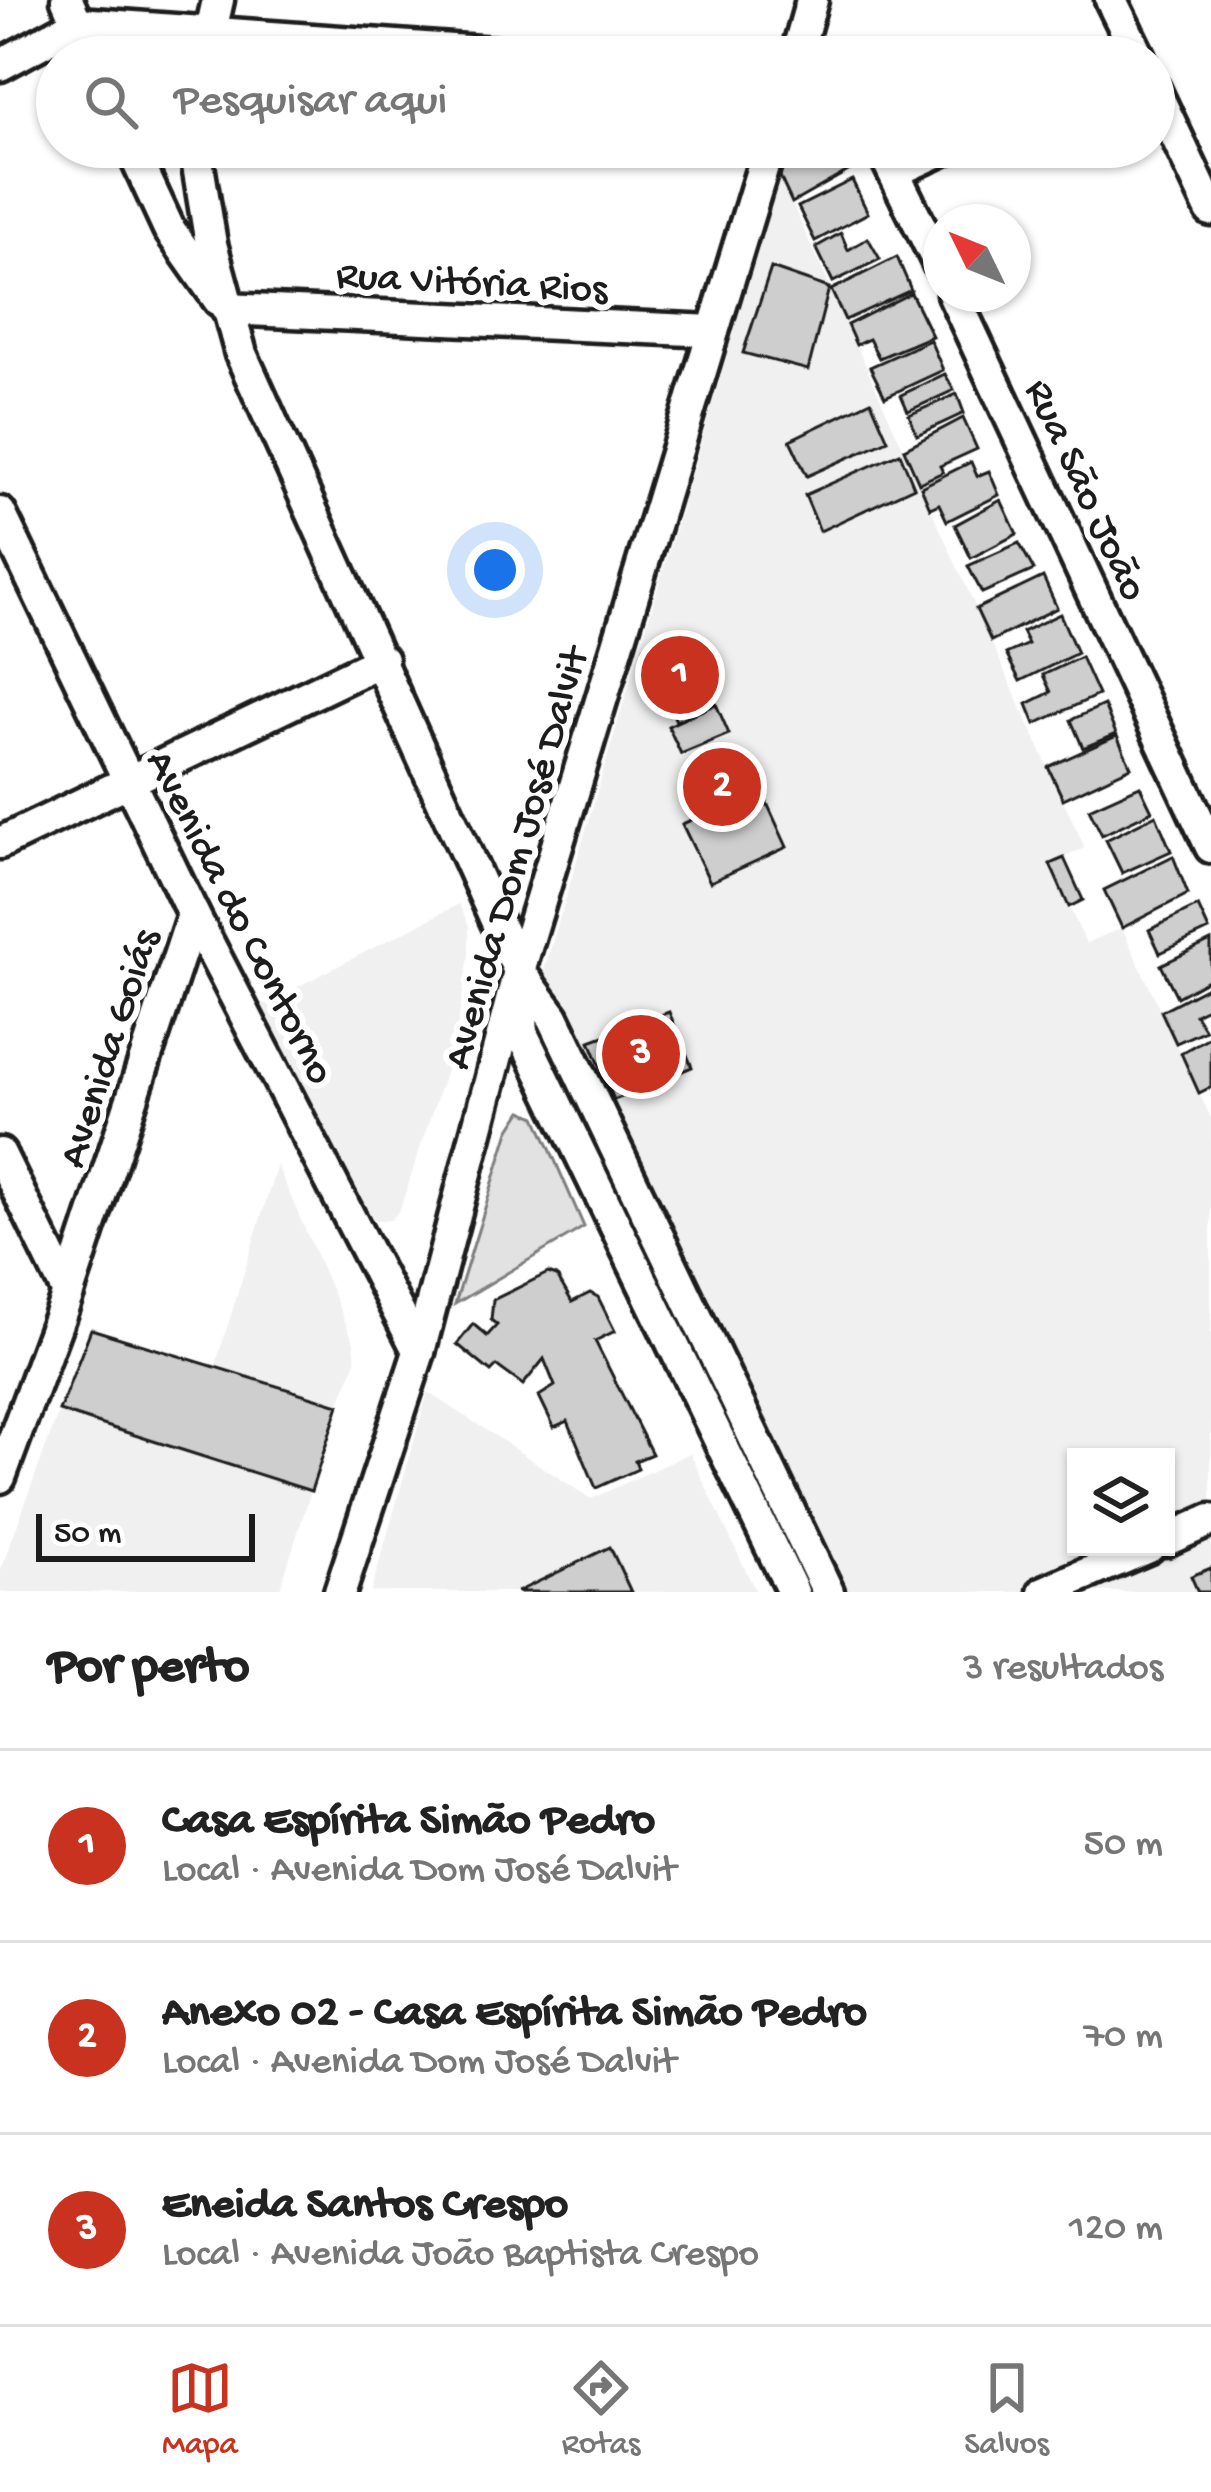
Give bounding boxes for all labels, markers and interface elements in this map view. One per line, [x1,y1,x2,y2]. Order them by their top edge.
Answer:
search box [36,36,1175,168]
icon: search [78,69,144,135]
text: Pesquisar aqui [174,76,447,129]
north arrow [923,204,1031,312]
street label: Rua Vitória Rios [335,254,610,317]
street label: Rua São João [1011,373,1156,610]
your location [465,540,525,600]
pin: 1 [641,630,719,720]
street label: Avenida Dom José Dalvit [435,639,604,1076]
pin: 2 [683,742,761,832]
street label: Avenida do Contorno [132,743,343,1094]
street label: Avenida Goiás [50,922,174,1175]
pin: 3 [602,1009,680,1099]
map controls [1067,1448,1175,1556]
button: layers [1067,1448,1175,1556]
scale bar [36,1508,255,1561]
text: 50 m [54,1516,121,1554]
text: Por perto [48,1640,250,1700]
text: 3 resultados [963,1647,1163,1693]
text: Casa Espírita Simão Pedro [162,1796,655,1849]
text: 1 [79,1823,95,1869]
text: 50 m [1083,1823,1163,1869]
text: Local · Avenida Dom José Dalvit [162,1849,676,1895]
text: Anexo 02 - Casa Espírita Simão Pedro [162,1988,867,2041]
text: 2 [77,2015,97,2061]
text: 70 m [1084,2015,1163,2061]
text: Local · Avenida Dom José Dalvit [162,2041,676,2087]
text: Eneida Santos Crespo [162,2180,568,2233]
text: 3 [77,2207,97,2253]
text: 120 m [1069,2207,1163,2253]
text: Local · Avenida João Baptista Crespo [162,2233,759,2279]
tab: Mapa [162,2355,238,2465]
tab: Rotas [562,2355,640,2465]
tab: Salvos [964,2355,1049,2465]

